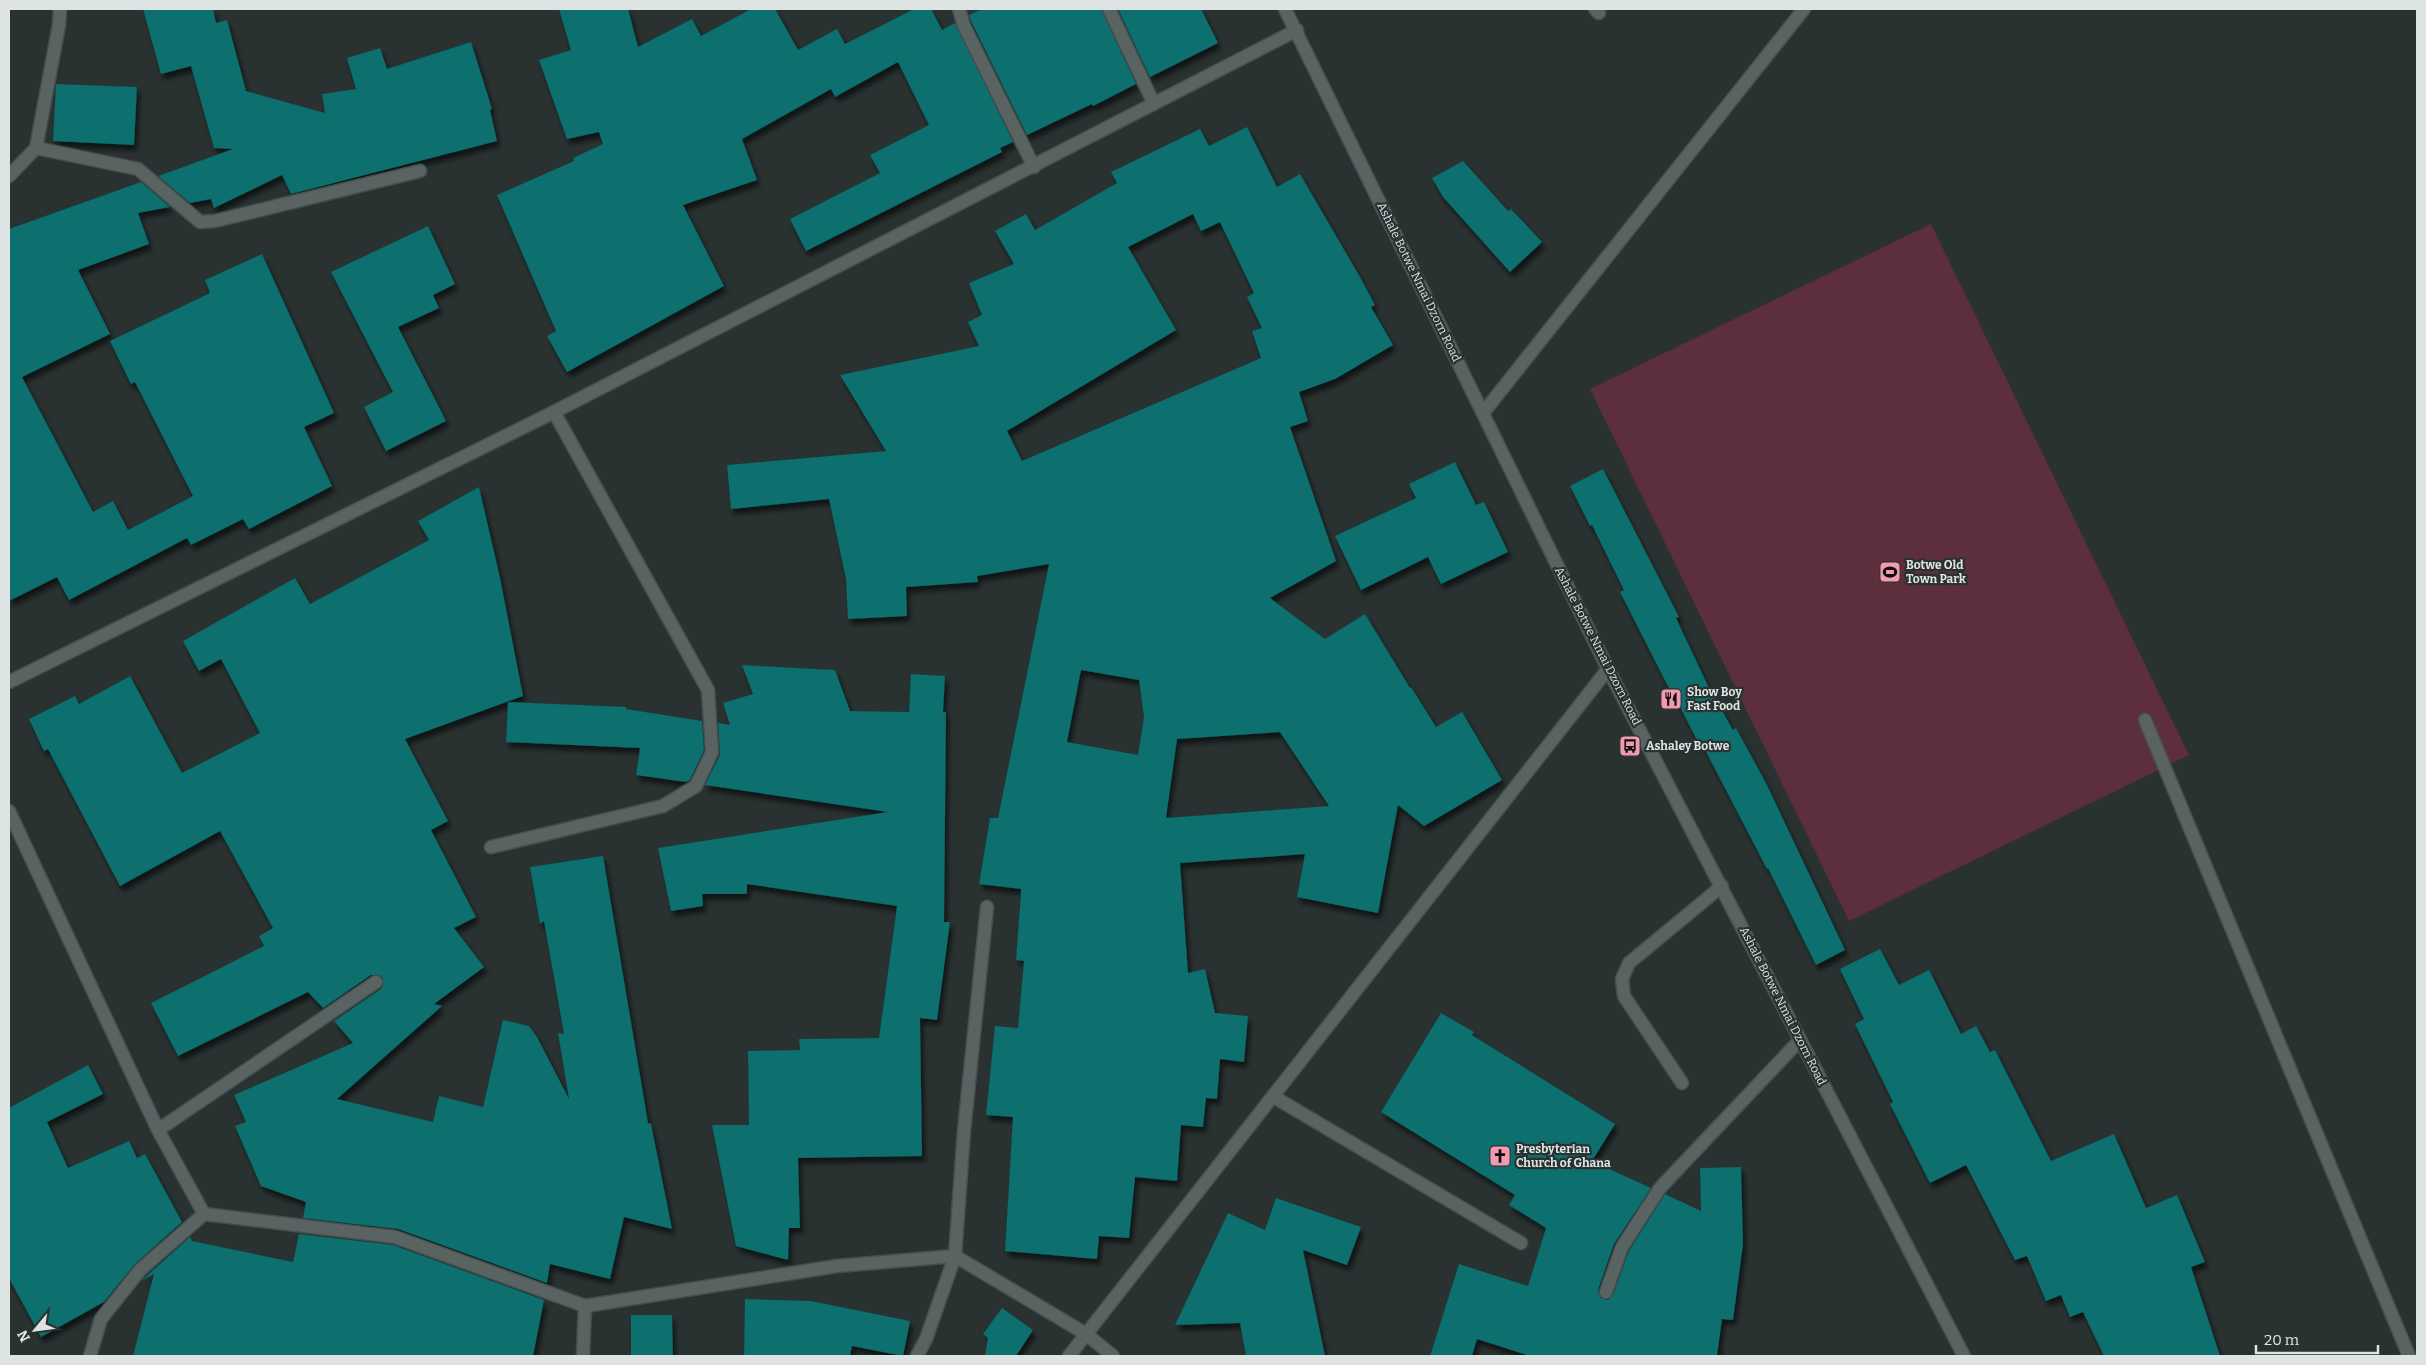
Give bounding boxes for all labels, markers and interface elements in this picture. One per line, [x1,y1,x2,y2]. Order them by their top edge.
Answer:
street label: Ashale Botwe Nmai Dzorn Road [1374,200,1464,364]
place label: Botwe Old Town Park [1906,558,1967,586]
sports icon: Botwe Old Town Park [1878,560,1902,584]
street label: Ashale Botwe Nmai Dzorn Road [1552,565,1644,727]
place label: Show Boy Fast Food [1687,685,1742,713]
restaurant icon: Show Boy Fast Food [1659,687,1683,711]
bus stop icon: Ashaley Botwe [1618,734,1642,758]
place label: Ashaley Botwe [1646,739,1730,753]
street label: Ashale Botwe Nmai Dzorn Road [1737,925,1829,1087]
place label: Presbyterian Church of Ghana [1516,1142,1611,1170]
church icon: Presbyterian Church of Ghana [1488,1144,1512,1168]
north arrow [10,1305,60,1355]
scale bar [2256,1322,2378,1354]
text: N [14,1327,34,1345]
text: 20 m [2264,1331,2300,1349]

